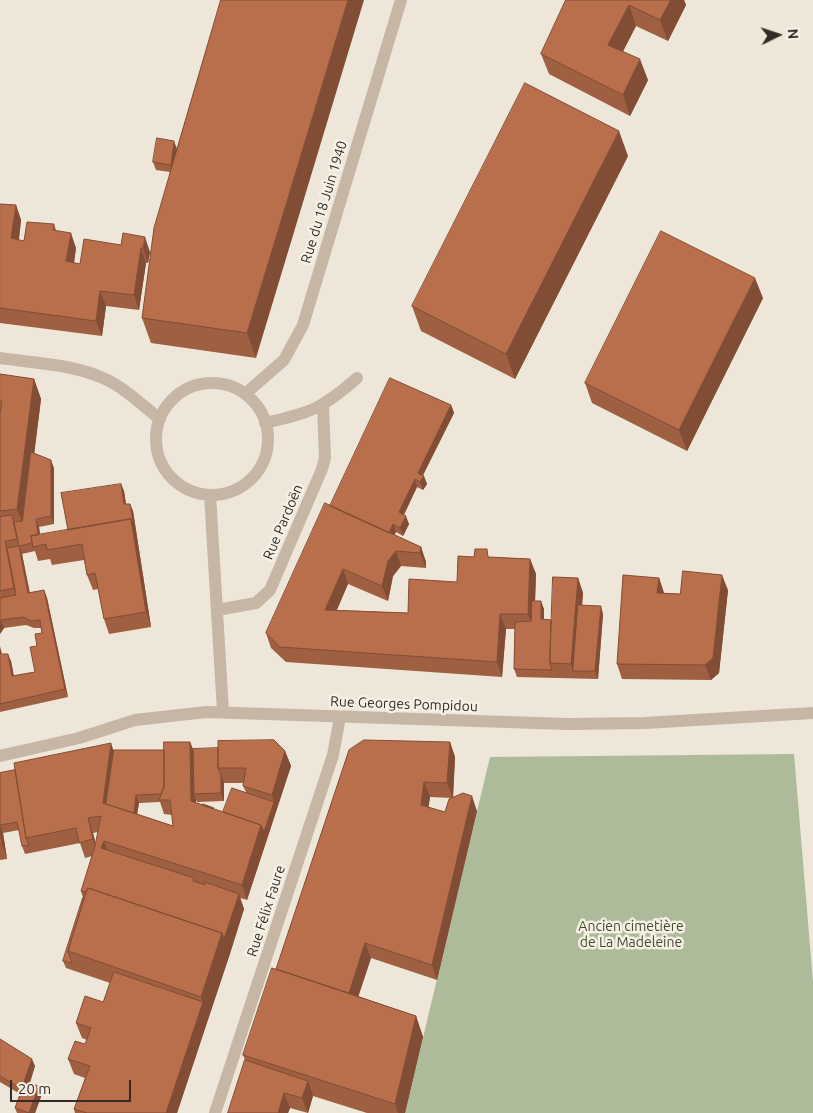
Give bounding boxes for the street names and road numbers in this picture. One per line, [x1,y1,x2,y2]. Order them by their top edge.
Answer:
street label: Rue du 18 Juin 1940 [297,139,351,265]
street label: Rue Pardoën [260,482,306,562]
street label: Rue Georges Pompidou [330,693,478,715]
street label: Rue Félix Faure [243,863,289,959]

